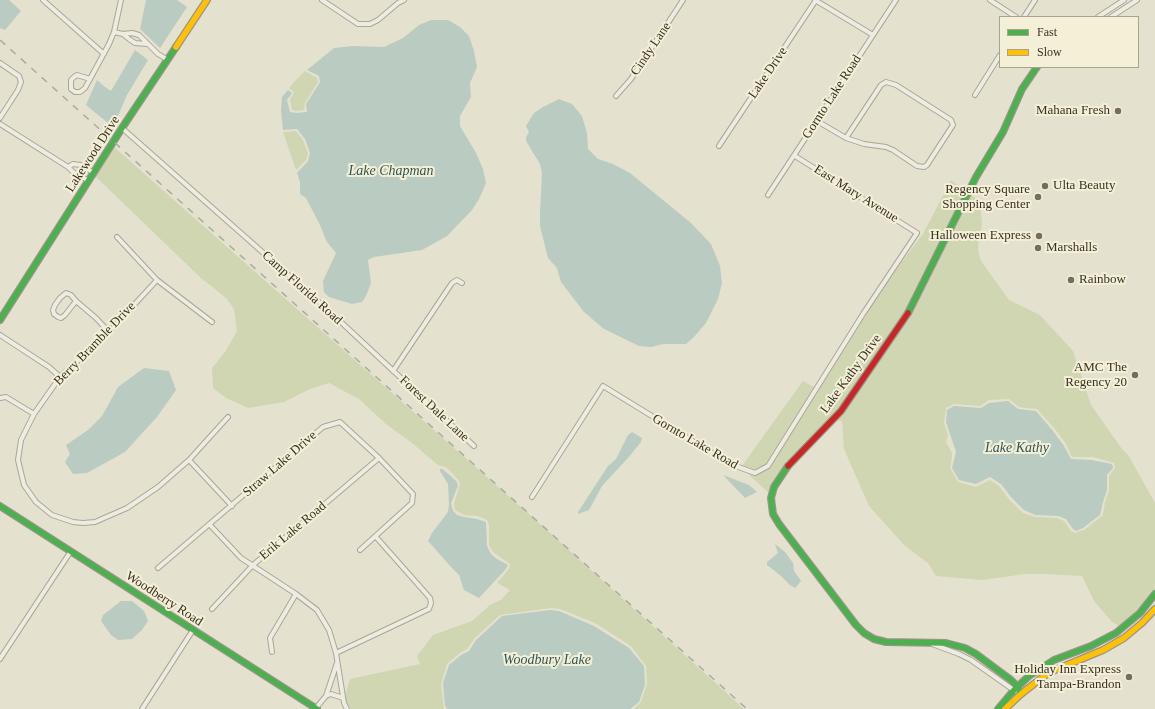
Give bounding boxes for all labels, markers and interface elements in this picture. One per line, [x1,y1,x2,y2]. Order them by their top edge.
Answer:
legend [999,16,1139,68]
street label: Cindy Lane [627,19,675,79]
text: Fast [1037,25,1057,39]
street label: Lake Drive [745,44,791,102]
text: Slow [1037,45,1062,59]
street label: Gornto Lake Road [799,52,865,142]
place label: Mahana Fresh [1036,103,1110,119]
marker: Mahana Fresh [1113,106,1123,116]
street label: Lakewood Drive [63,113,123,195]
street label: East Mary Avenue [811,162,901,226]
water label: Lake Chapman [348,163,434,179]
place label: Ulta Beauty [1053,178,1115,194]
marker: Ulta Beauty [1040,181,1050,191]
place label: Regency Square Shopping Center [942,182,1030,213]
marker: Regency Square Shopping Center [1033,192,1043,202]
place label: Halloween Express [930,228,1031,244]
marker: Halloween Express [1034,231,1044,241]
place label: Marshalls [1046,240,1097,256]
marker: Marshalls [1033,243,1043,253]
street label: Camp Florida Road [259,248,345,328]
place label: Rainbow [1079,272,1126,288]
marker: Rainbow [1066,275,1076,285]
street label: Berry Bramble Drive [51,299,139,389]
street label: Lake Kathy Drive [817,331,885,417]
place label: AMC The Regency 20 [1065,360,1127,391]
marker: AMC The Regency 20 [1130,370,1140,380]
street label: Forest Dale Lane [396,373,472,445]
street label: Gornto Lake Road [649,411,741,473]
street label: Straw Lake Drive [240,428,320,500]
water label: Lake Kathy [985,440,1049,456]
street label: Erik Lake Road [256,499,330,563]
street label: Woodberry Road [122,568,206,630]
water label: Woodbury Lake [503,652,591,668]
place label: Holiday Inn Express Tampa-Brandon [1014,662,1121,693]
marker: Holiday Inn Express Tampa-Brandon [1124,672,1134,682]

